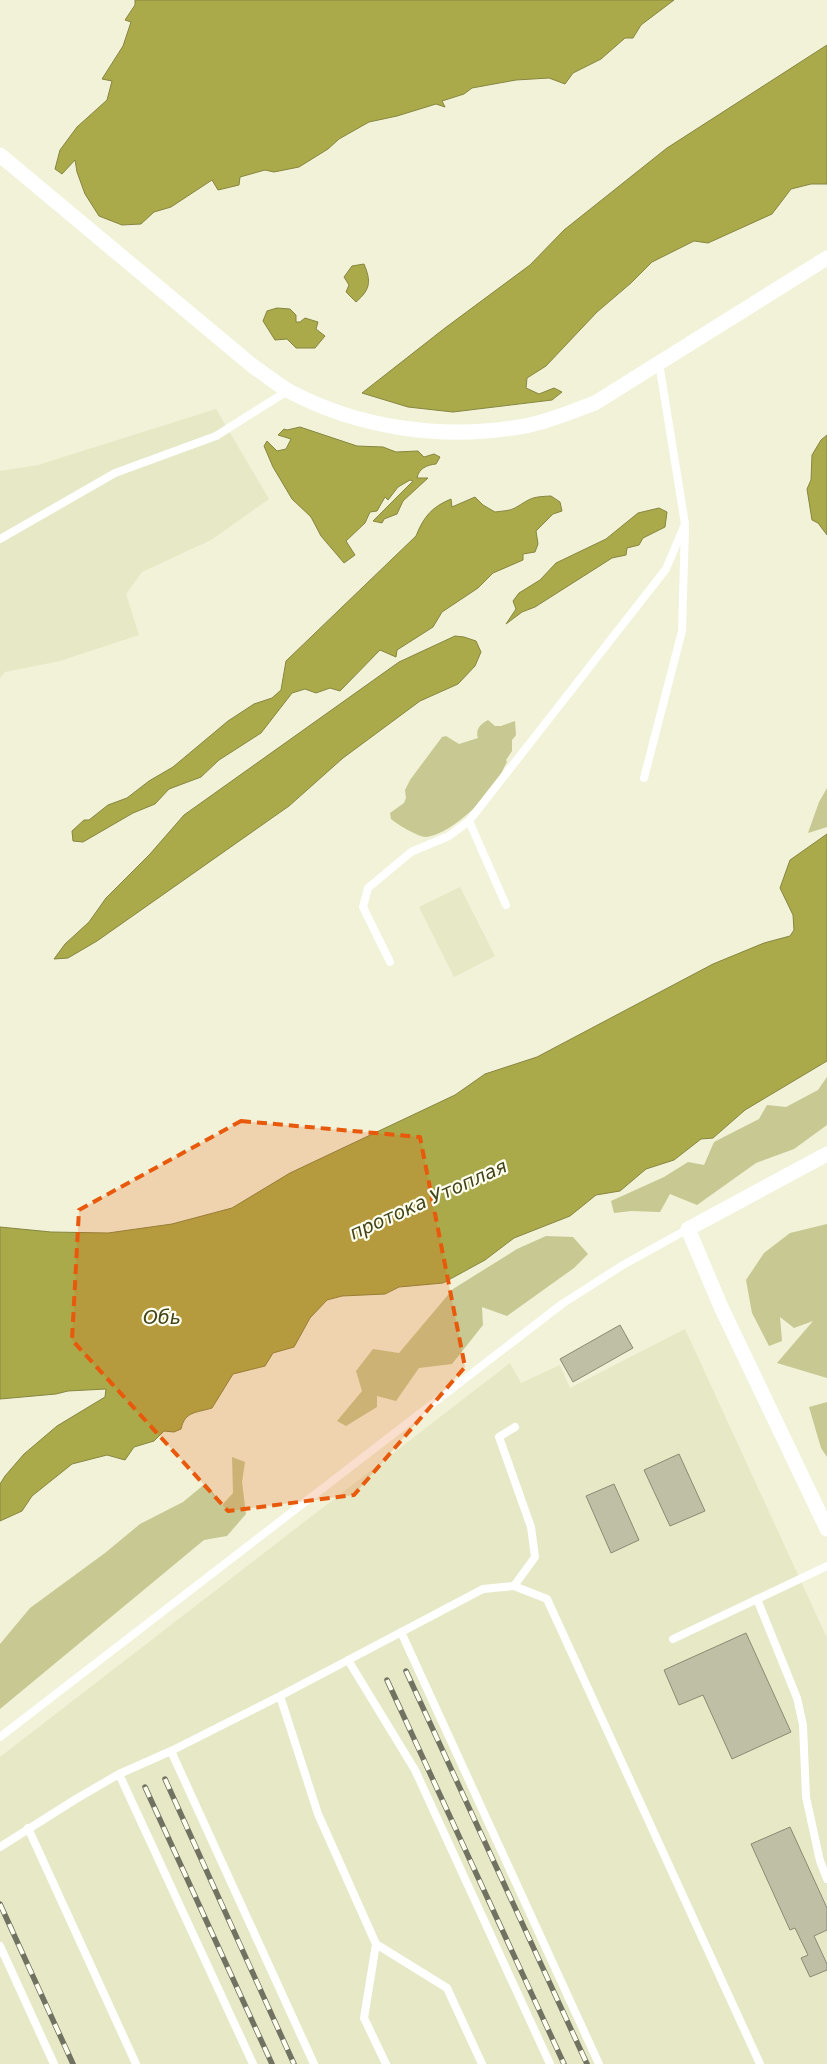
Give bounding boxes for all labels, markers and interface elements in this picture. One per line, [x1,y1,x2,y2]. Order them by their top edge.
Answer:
water label: протока Утоплая [346,1154,510,1244]
water label: Обь [143,1306,181,1328]

